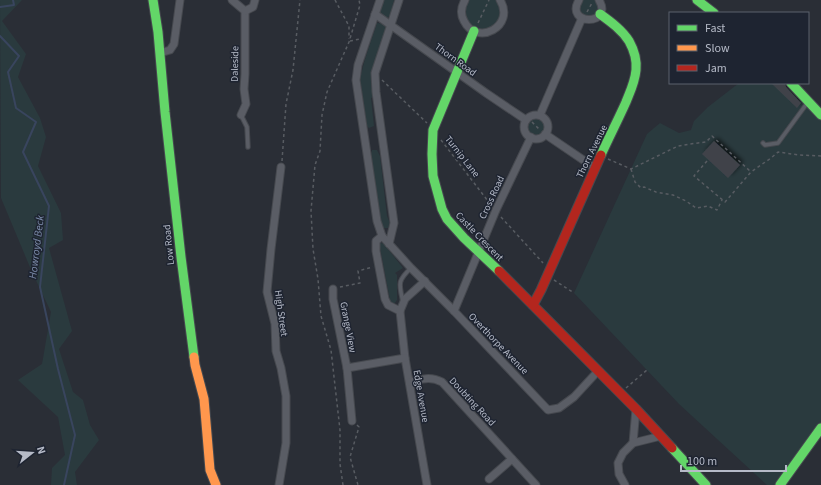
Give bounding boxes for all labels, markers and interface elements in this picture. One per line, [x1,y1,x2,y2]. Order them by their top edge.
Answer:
legend [669,12,809,84]
text: Fast [705,20,725,37]
street label: Thorn Road [432,40,479,80]
text: Slow [705,40,730,57]
street label: Daleside [228,46,242,82]
text: Jam [705,60,727,77]
street label: Thorn Avenue [573,122,611,181]
street label: Turnip Lane [441,133,483,181]
street label: Cross Road [476,173,508,221]
street label: Castle Crescent [452,209,507,265]
water label: Howroyd Beck [25,214,48,280]
street label: Low Road [160,224,178,266]
street label: High Street [271,289,291,338]
street label: Grange View [336,301,360,354]
street label: Overthorpe Avenue [465,310,531,378]
street label: Edge Avenue [409,369,433,424]
street label: Doubting Road [446,374,499,429]
north arrow [12,433,52,473]
text: N [33,445,49,456]
scale bar [681,447,786,473]
text: 100 m [687,453,717,470]

